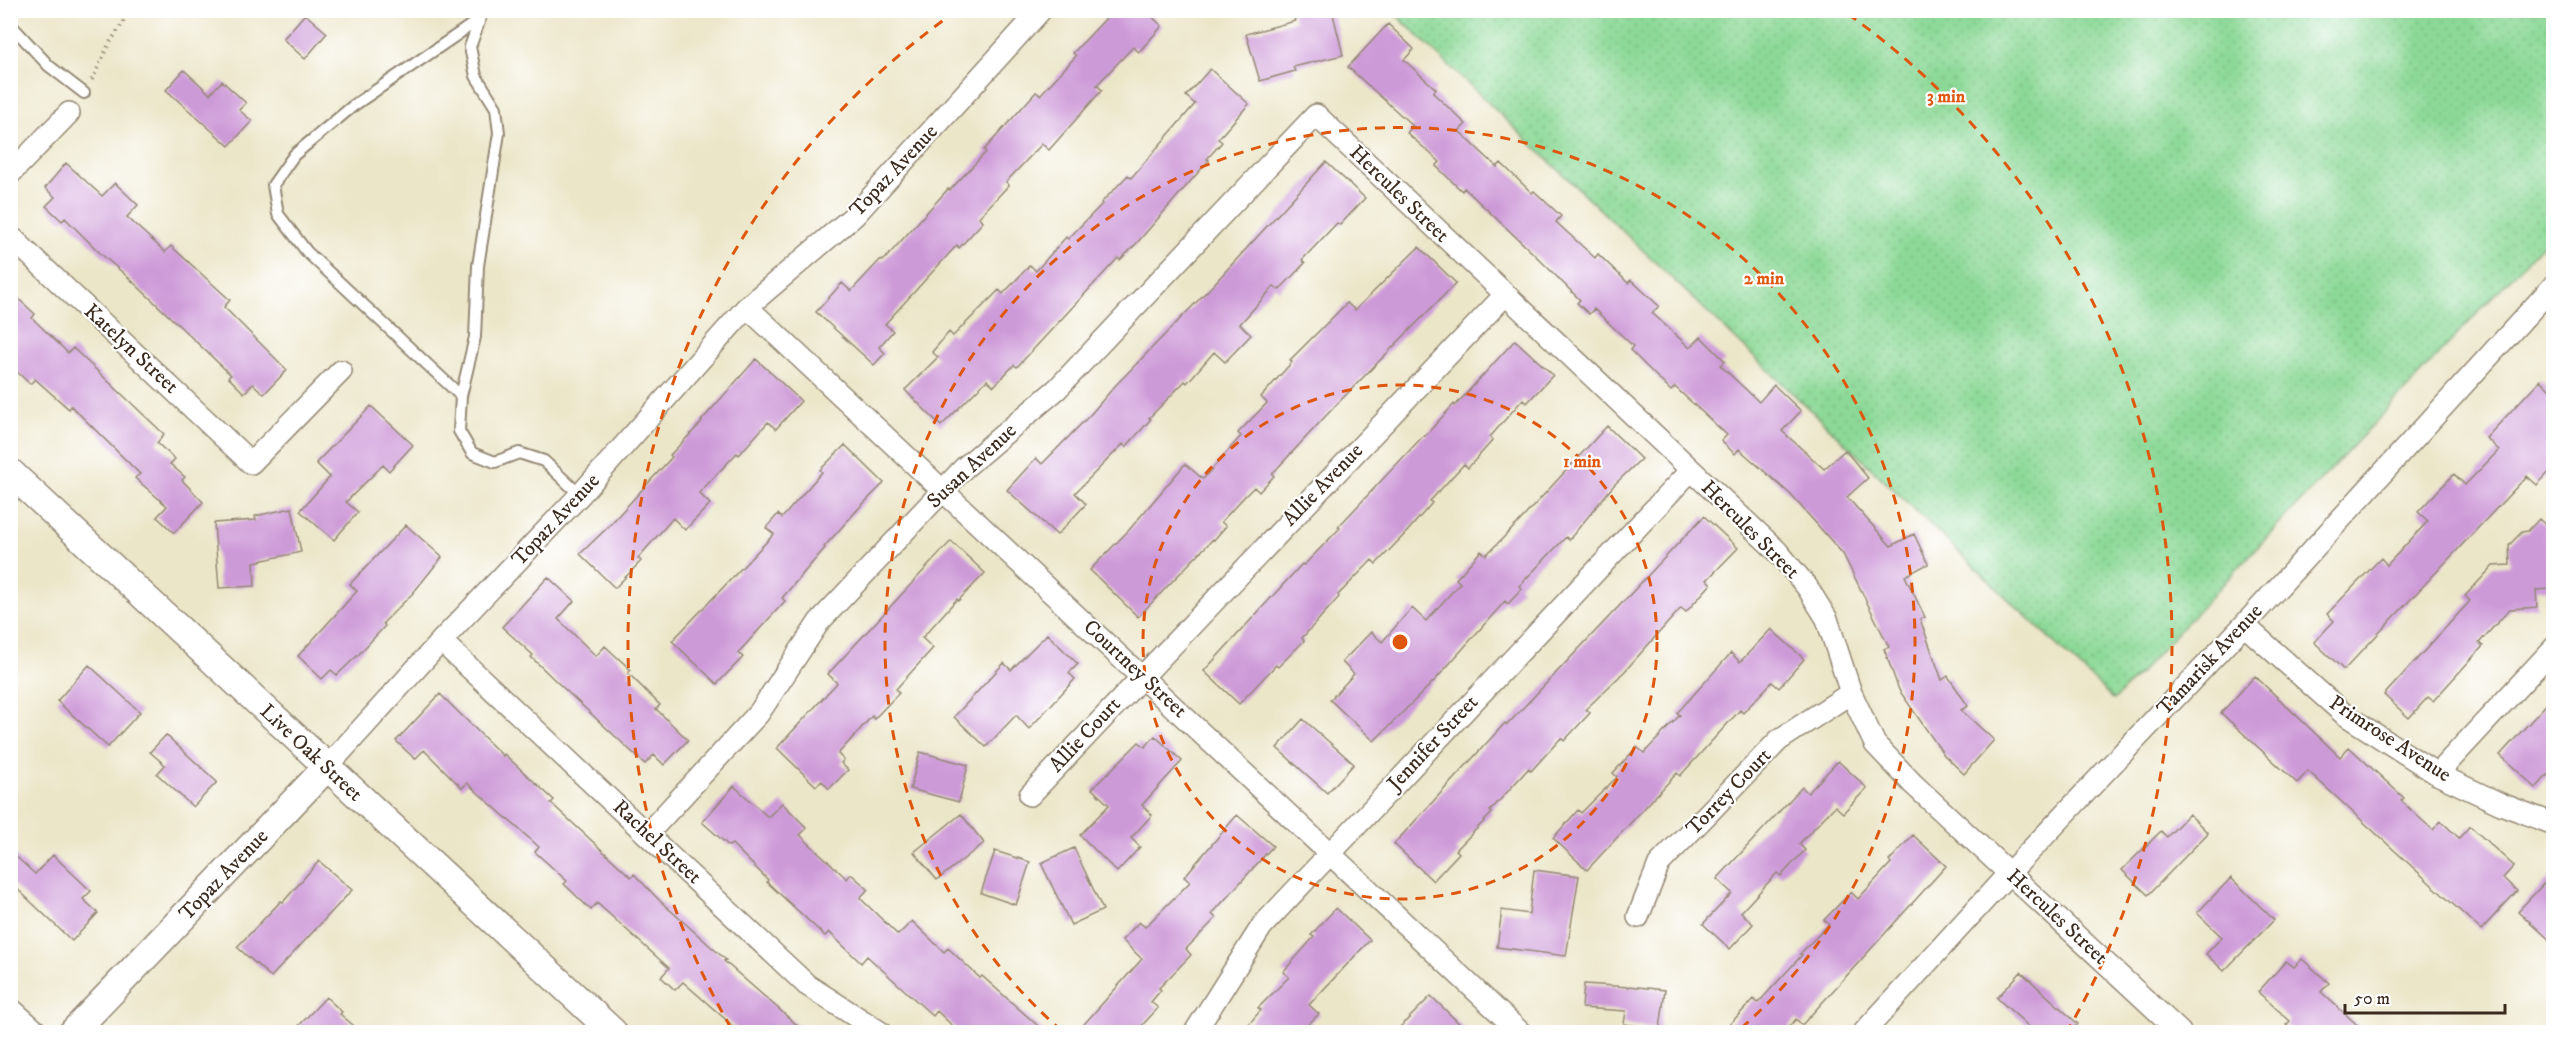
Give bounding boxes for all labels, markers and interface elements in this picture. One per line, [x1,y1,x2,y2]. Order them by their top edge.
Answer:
text: 3 min [1927,86,1966,108]
street label: Topaz Avenue [844,119,944,223]
street label: Hercules Street [1344,140,1455,248]
text: 2 min [1744,268,1785,290]
street label: Katelyn Street [78,298,184,400]
street label: Susan Avenue [922,418,1022,514]
street label: Allie Avenue [1277,438,1369,532]
text: 1 min [1563,451,1602,473]
street label: Topaz Avenue [506,468,606,572]
street label: Hercules Street [1695,475,1805,585]
street label: Tamarisk Avenue [2152,598,2269,721]
street label: Courtney Street [1078,614,1193,724]
centre of rings [1390,632,1410,652]
street label: Jennifer Street [1381,690,1484,798]
street label: Primrose Avenue [2324,690,2456,788]
street label: Allie Court [1044,692,1127,778]
street label: Live Oak Street [254,699,368,807]
street label: Torrey Court [1681,743,1777,841]
street label: Rachel Street [607,794,707,890]
street label: Topaz Avenue [174,823,274,926]
street label: Hercules Street [2001,863,2113,971]
scale bar [2345,977,2506,1015]
text: 50 m [2354,988,2390,1010]

